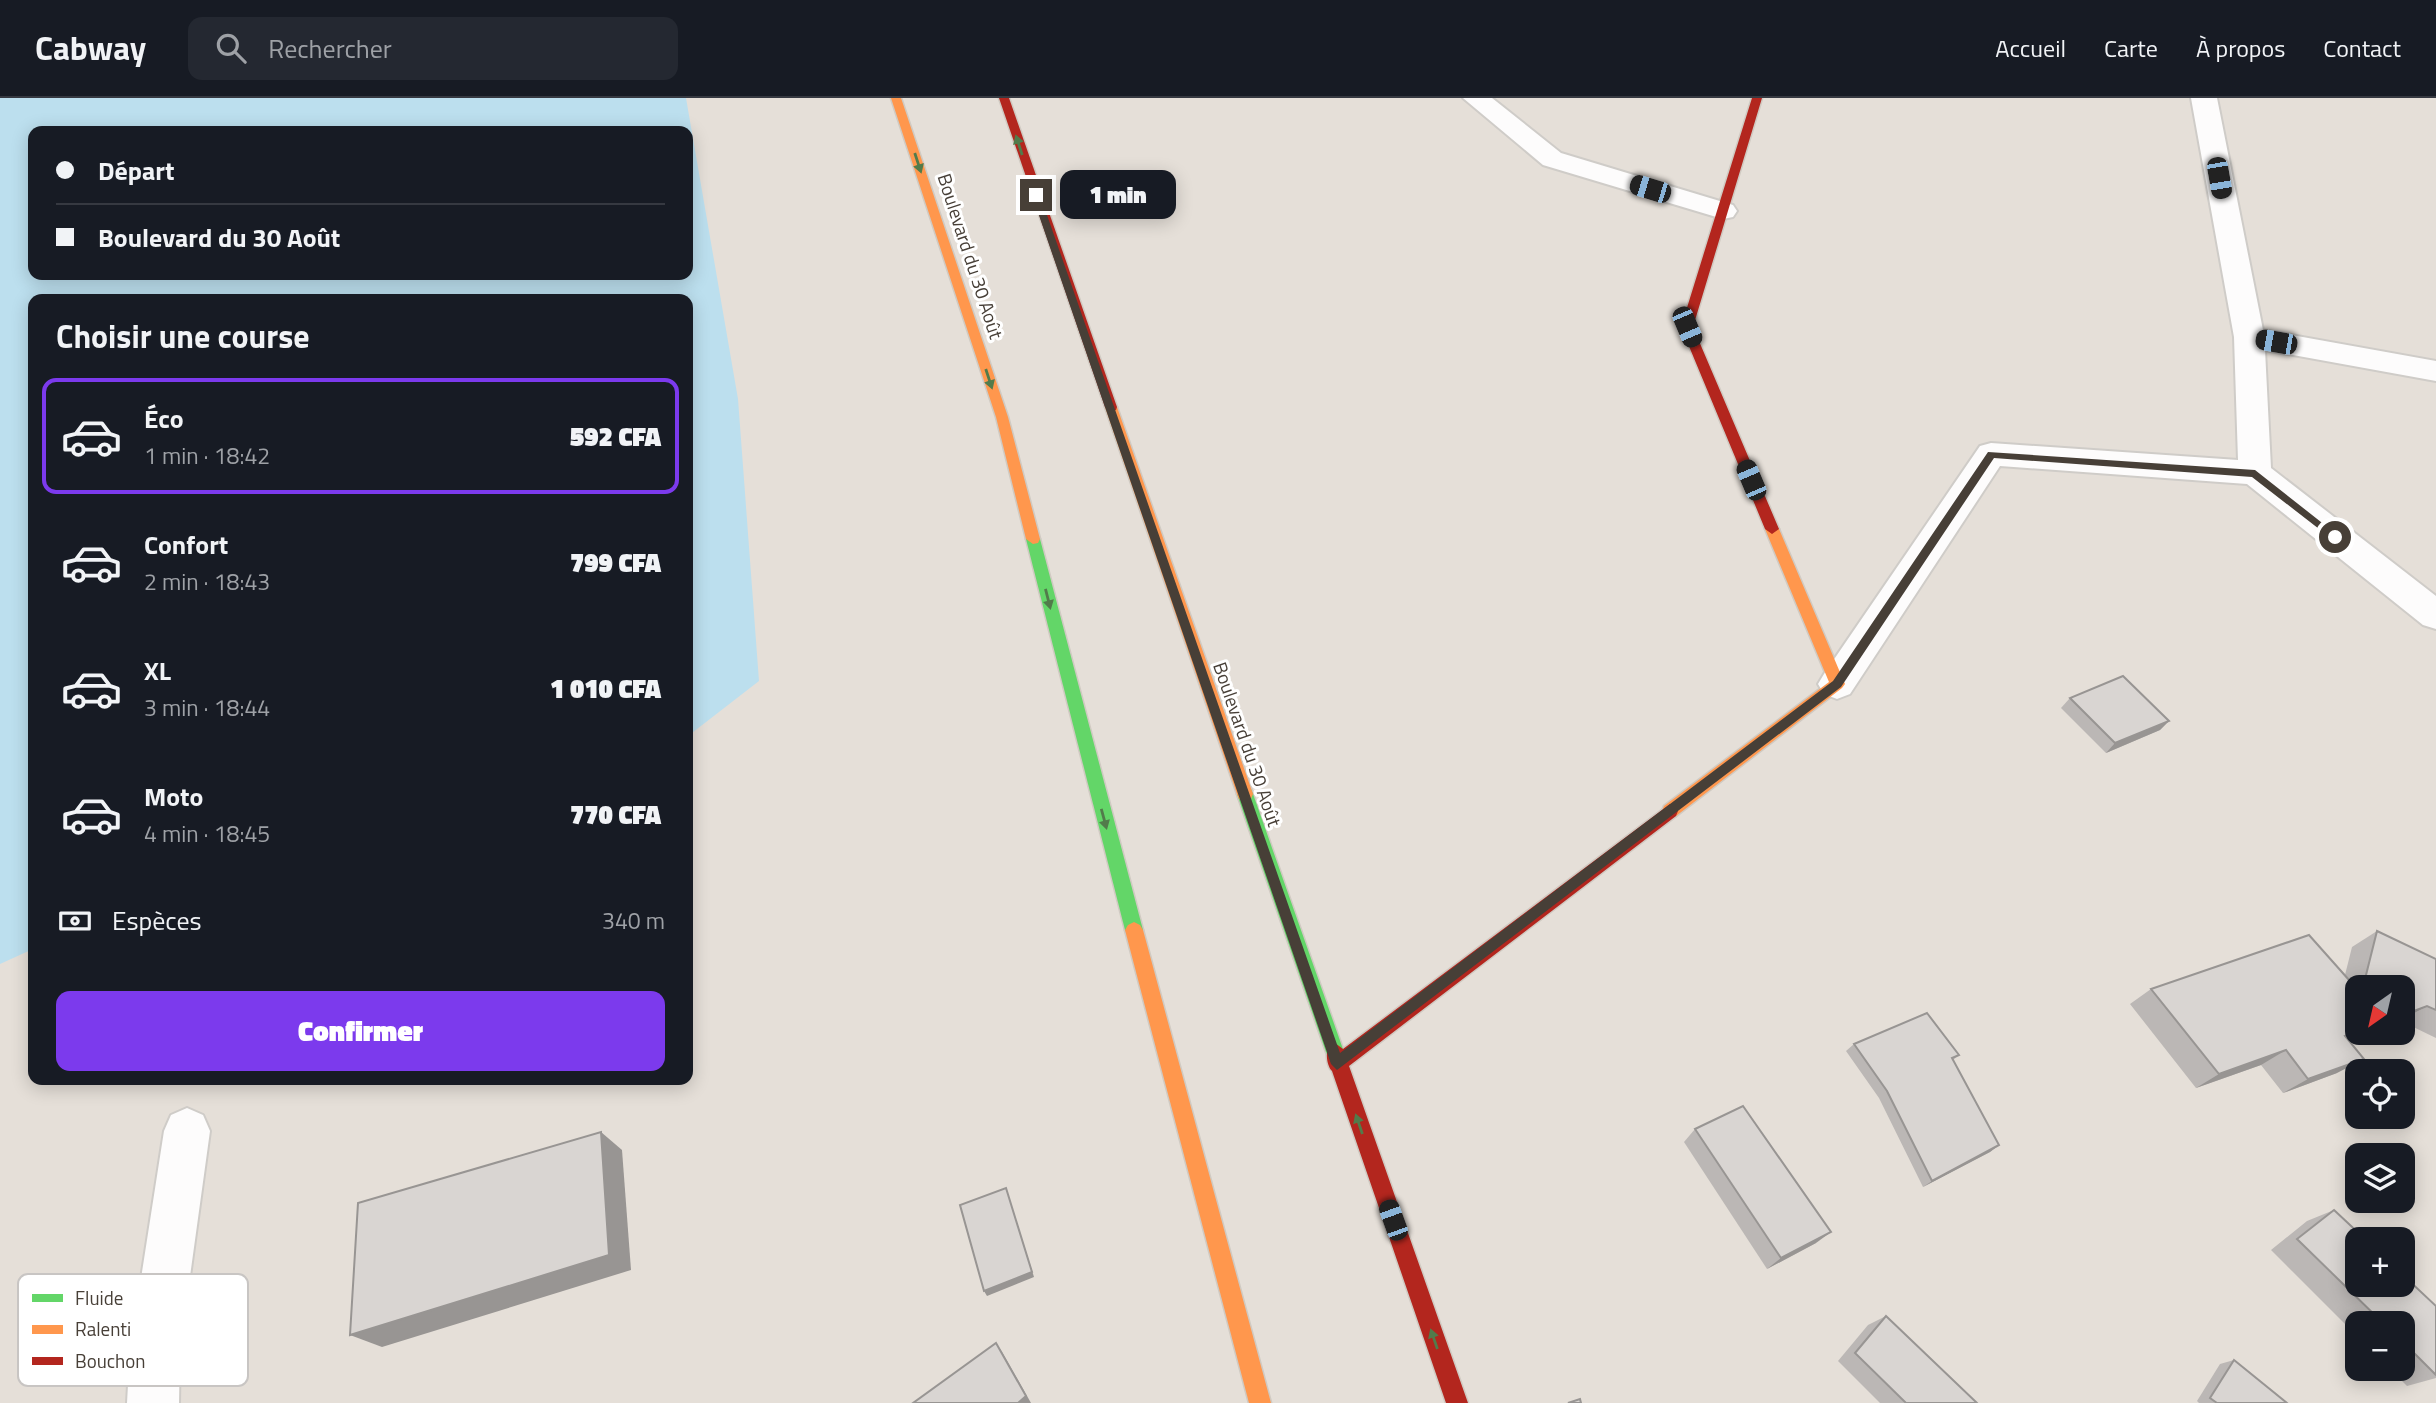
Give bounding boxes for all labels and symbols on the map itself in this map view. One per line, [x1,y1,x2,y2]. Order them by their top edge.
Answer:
one-way arrow [1013,135,1024,156]
one-way arrow [913,152,923,173]
car [2206,155,2233,201]
street label: Boulevard du 30 Août [931,169,1012,343]
callout: 1 min [1060,170,1176,220]
car [1627,173,1674,205]
route end [1020,179,1052,211]
car [1670,304,1705,350]
car [2254,328,2299,356]
one-way arrow [984,368,995,389]
car [1734,457,1769,503]
route start [2319,521,2351,553]
one-way arrow [1043,588,1054,610]
street label: Boulevard du 30 Août [1206,658,1290,831]
one-way arrow [1100,809,1110,830]
north arrow [2345,975,2415,1045]
one-way arrow [1353,1114,1364,1135]
car [1376,1197,1411,1243]
legend [18,1274,248,1386]
text: Fluide [75,1283,123,1312]
text: Ralenti [75,1314,131,1343]
one-way arrow [1429,1328,1440,1349]
text: Bouchon [75,1346,146,1375]

